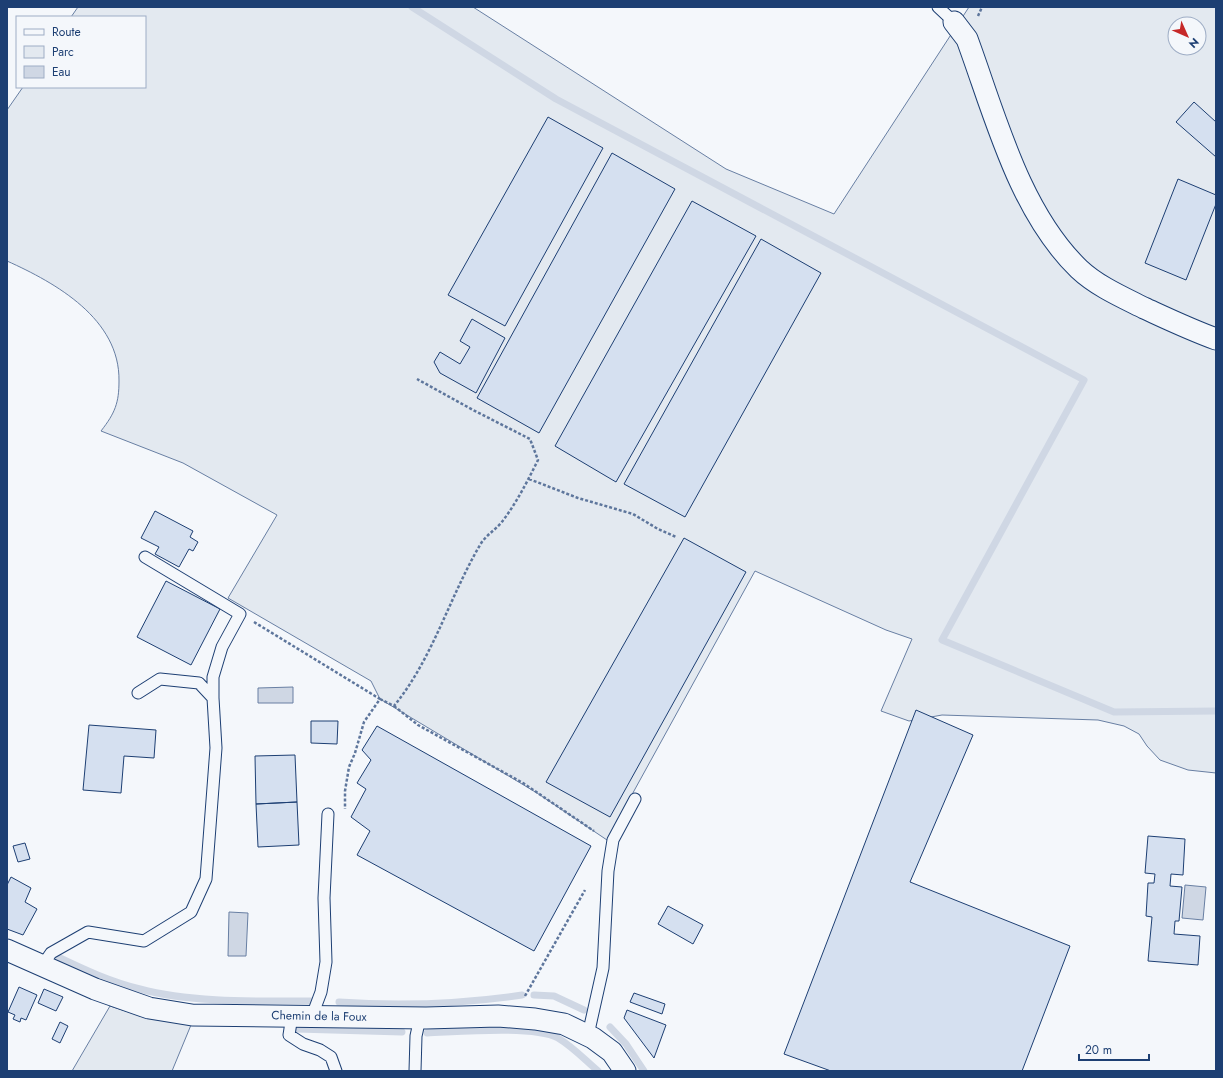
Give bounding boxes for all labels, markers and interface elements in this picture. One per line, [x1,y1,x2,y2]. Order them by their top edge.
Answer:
legend [16,16,146,88]
north arrow [1167,16,1207,56]
text: Route [52,23,81,41]
text: N [1185,34,1203,52]
text: Parc [52,43,74,61]
text: Eau [52,63,71,81]
street label: Chemin de la Foux [271,1006,368,1026]
scale bar [1079,1036,1149,1062]
text: 20 m [1085,1041,1112,1059]

